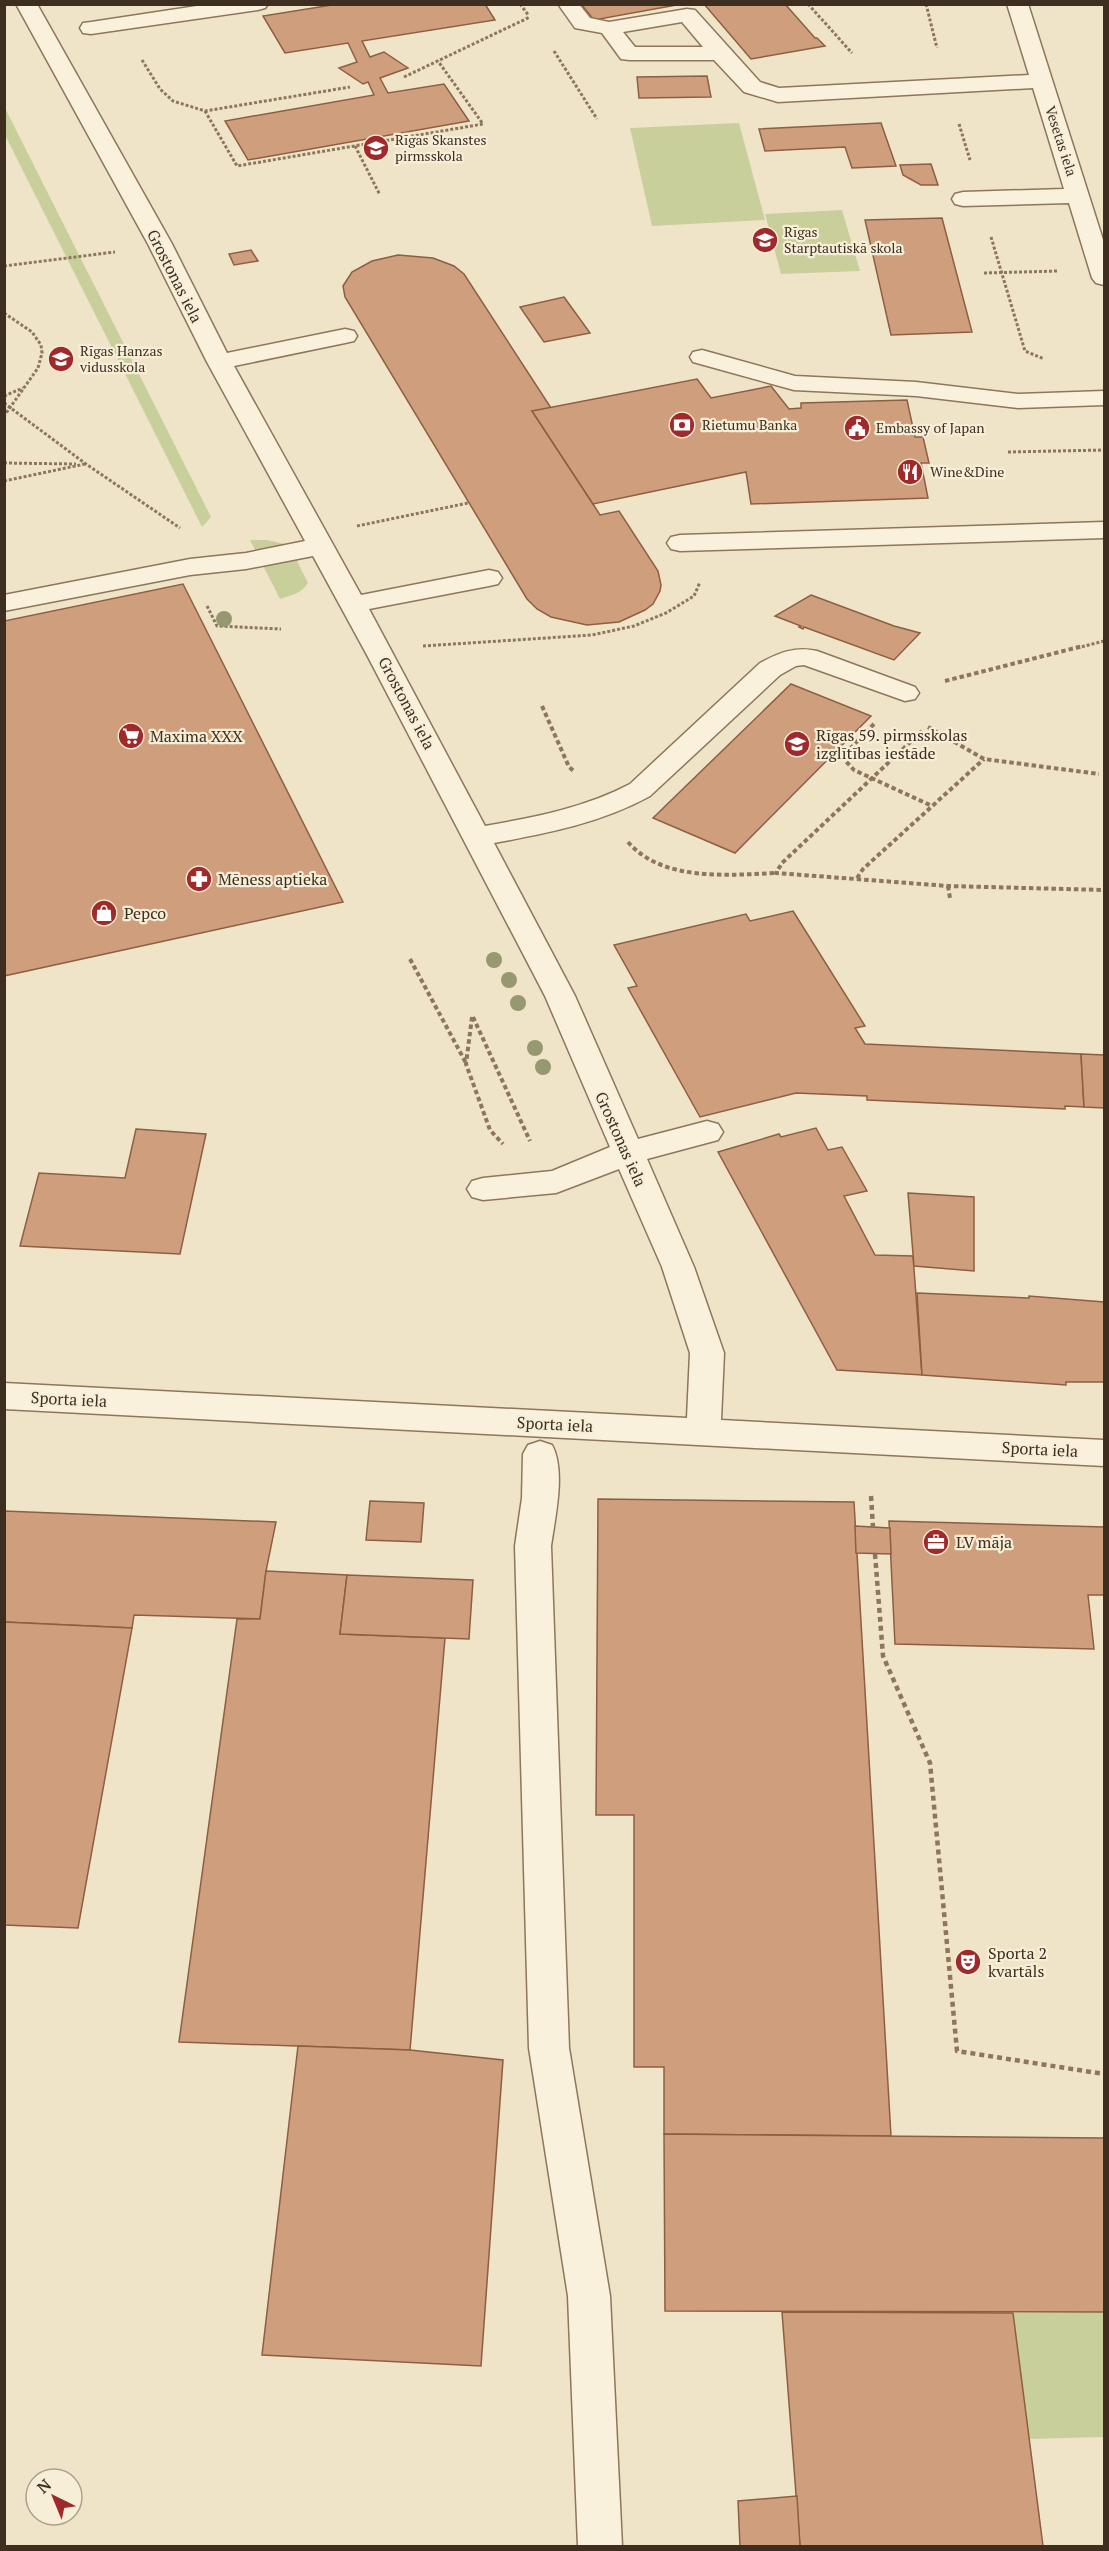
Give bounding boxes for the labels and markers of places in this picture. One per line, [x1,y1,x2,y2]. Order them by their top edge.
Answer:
place label: Rīgas Skanstes pirmsskola [395,130,487,165]
school or university icon: Rīgas Skanstes pirmsskola [361,133,391,163]
place label: Rīgas Starptautiskā skola [784,222,903,257]
school or university icon: Rīgas Starptautiskā skola [750,225,780,255]
place label: Rīgas Hanzas vidusskola [79,341,163,376]
school or university icon: Rīgas Hanzas vidusskola [46,344,76,374]
bank icon: Rietumu Banka [667,410,697,440]
public building icon: Embassy of Japan [842,413,872,443]
place label: Rietumu Banka [702,415,797,434]
place label: Embassy of Japan [876,418,985,437]
restaurant icon: Wine&Dine [895,457,925,487]
place label: Wine&Dine [930,462,1004,481]
supermarket icon: Maxima XXX [116,721,146,751]
place label: Rīgas 59. pirmsskolas izglītības iestāde [816,724,968,764]
place label: Maxima XXX [150,725,243,747]
school or university icon: Rīgas 59. pirmsskolas izglītības iestāde [782,729,812,759]
pharmacy icon: Mēness aptieka [184,864,214,894]
place label: Mēness aptieka [218,868,327,890]
shop icon: Pepco [89,898,119,928]
place label: Pepco [124,902,166,924]
office icon: LV māja [921,1527,951,1557]
place label: LV māja [956,1531,1012,1553]
place label: Sporta 2 kvartāls [988,1942,1047,1982]
theatre icon: Sporta 2 kvartāls [953,1947,983,1977]

